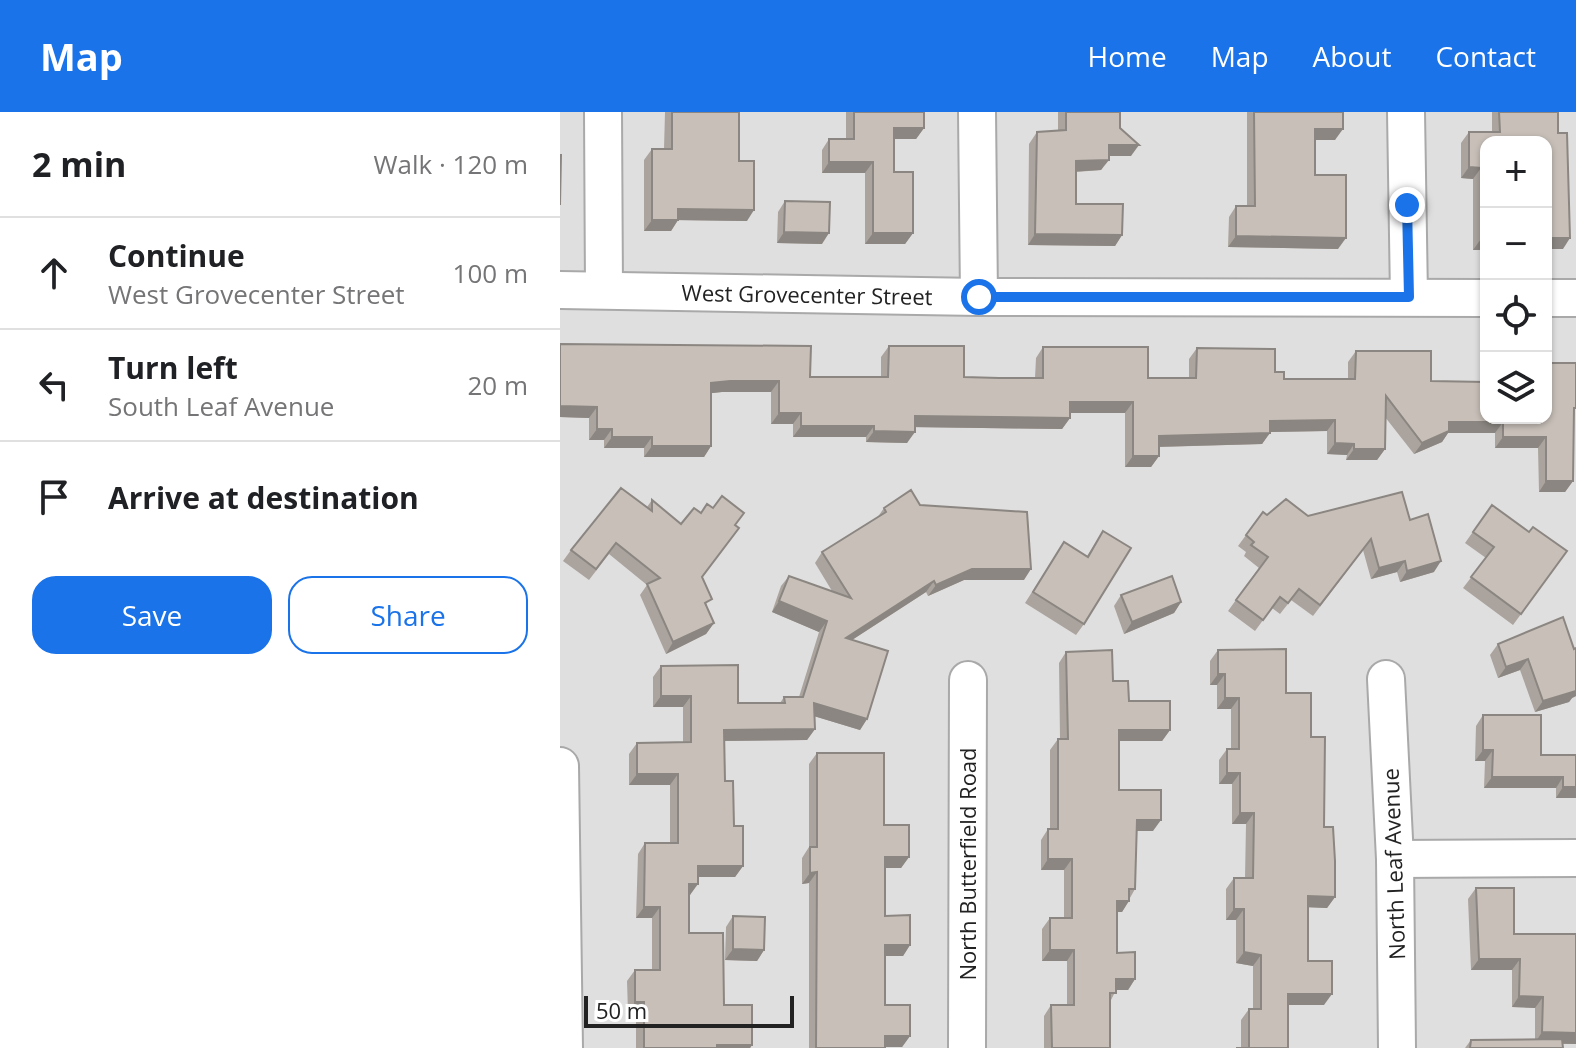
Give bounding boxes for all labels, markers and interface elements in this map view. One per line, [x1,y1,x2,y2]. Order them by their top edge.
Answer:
text: Map [40,30,123,82]
text: Home [1088,37,1167,75]
text: Map [1211,37,1269,75]
text: About [1313,37,1391,75]
text: Contact [1435,37,1536,75]
map controls [1480,136,1552,424]
button: + [1480,136,1552,208]
text: 2 min [32,141,126,187]
text: Walk · 120 m [374,146,528,182]
route end [1389,187,1425,223]
button: − [1480,208,1552,280]
text: Continue [108,235,245,276]
icon: ahead [32,251,76,295]
text: 100 m [453,255,528,291]
text: West Grovecenter Street [108,276,405,312]
street label: West Grovecenter Street [681,277,933,311]
route start [961,279,997,315]
button: locate [1480,280,1552,352]
text: Turn left [108,347,238,388]
button: layers [1480,352,1552,424]
icon: left [32,363,76,407]
text: 20 m [467,367,528,403]
text: South Leaf Avenue [108,388,334,424]
icon: arrive [32,475,76,519]
text: Arrive at destination [108,477,419,518]
button: Save [32,576,272,654]
button: Share [288,576,528,654]
street label: North Butterfield Road [952,747,982,981]
street label: North Leaf Avenue [1375,768,1411,960]
scale bar [584,992,794,1028]
text: 50 m [596,995,647,1025]

